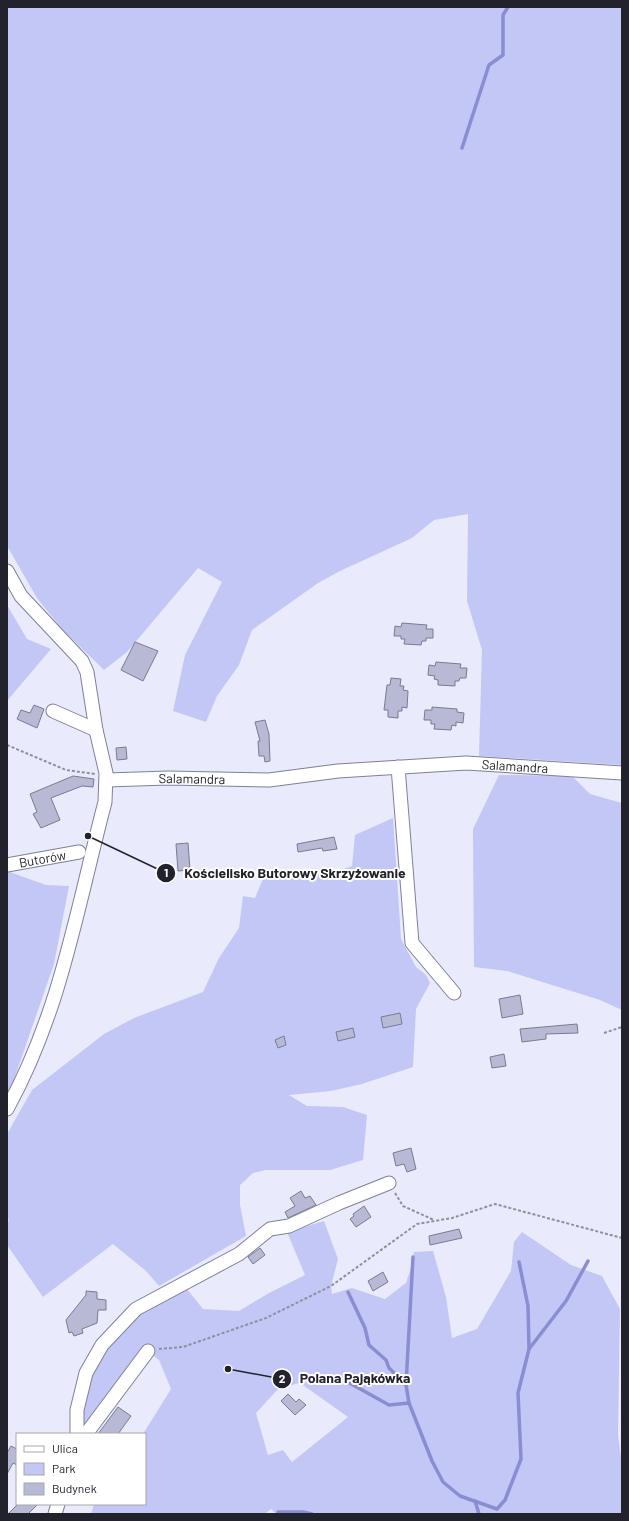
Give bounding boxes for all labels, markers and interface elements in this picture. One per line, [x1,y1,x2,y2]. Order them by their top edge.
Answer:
street label: Salamandra [481,756,549,776]
street label: Salamandra [158,770,225,787]
street label: Butorów [18,847,67,871]
callout: Kościelisko Butorowy Skrzyżowanie [156,860,413,886]
text: Kościelisko Butorowy Skrzyżowanie [184,864,406,881]
text: 1 [164,865,168,879]
callout: Polana Pająkówka [272,1366,419,1392]
text: Polana Pająkówka [300,1369,410,1386]
text: 2 [279,1371,286,1385]
legend [16,1433,146,1505]
text: Ulica [52,1441,78,1455]
text: Park [52,1461,76,1475]
text: Budynek [52,1481,97,1495]

